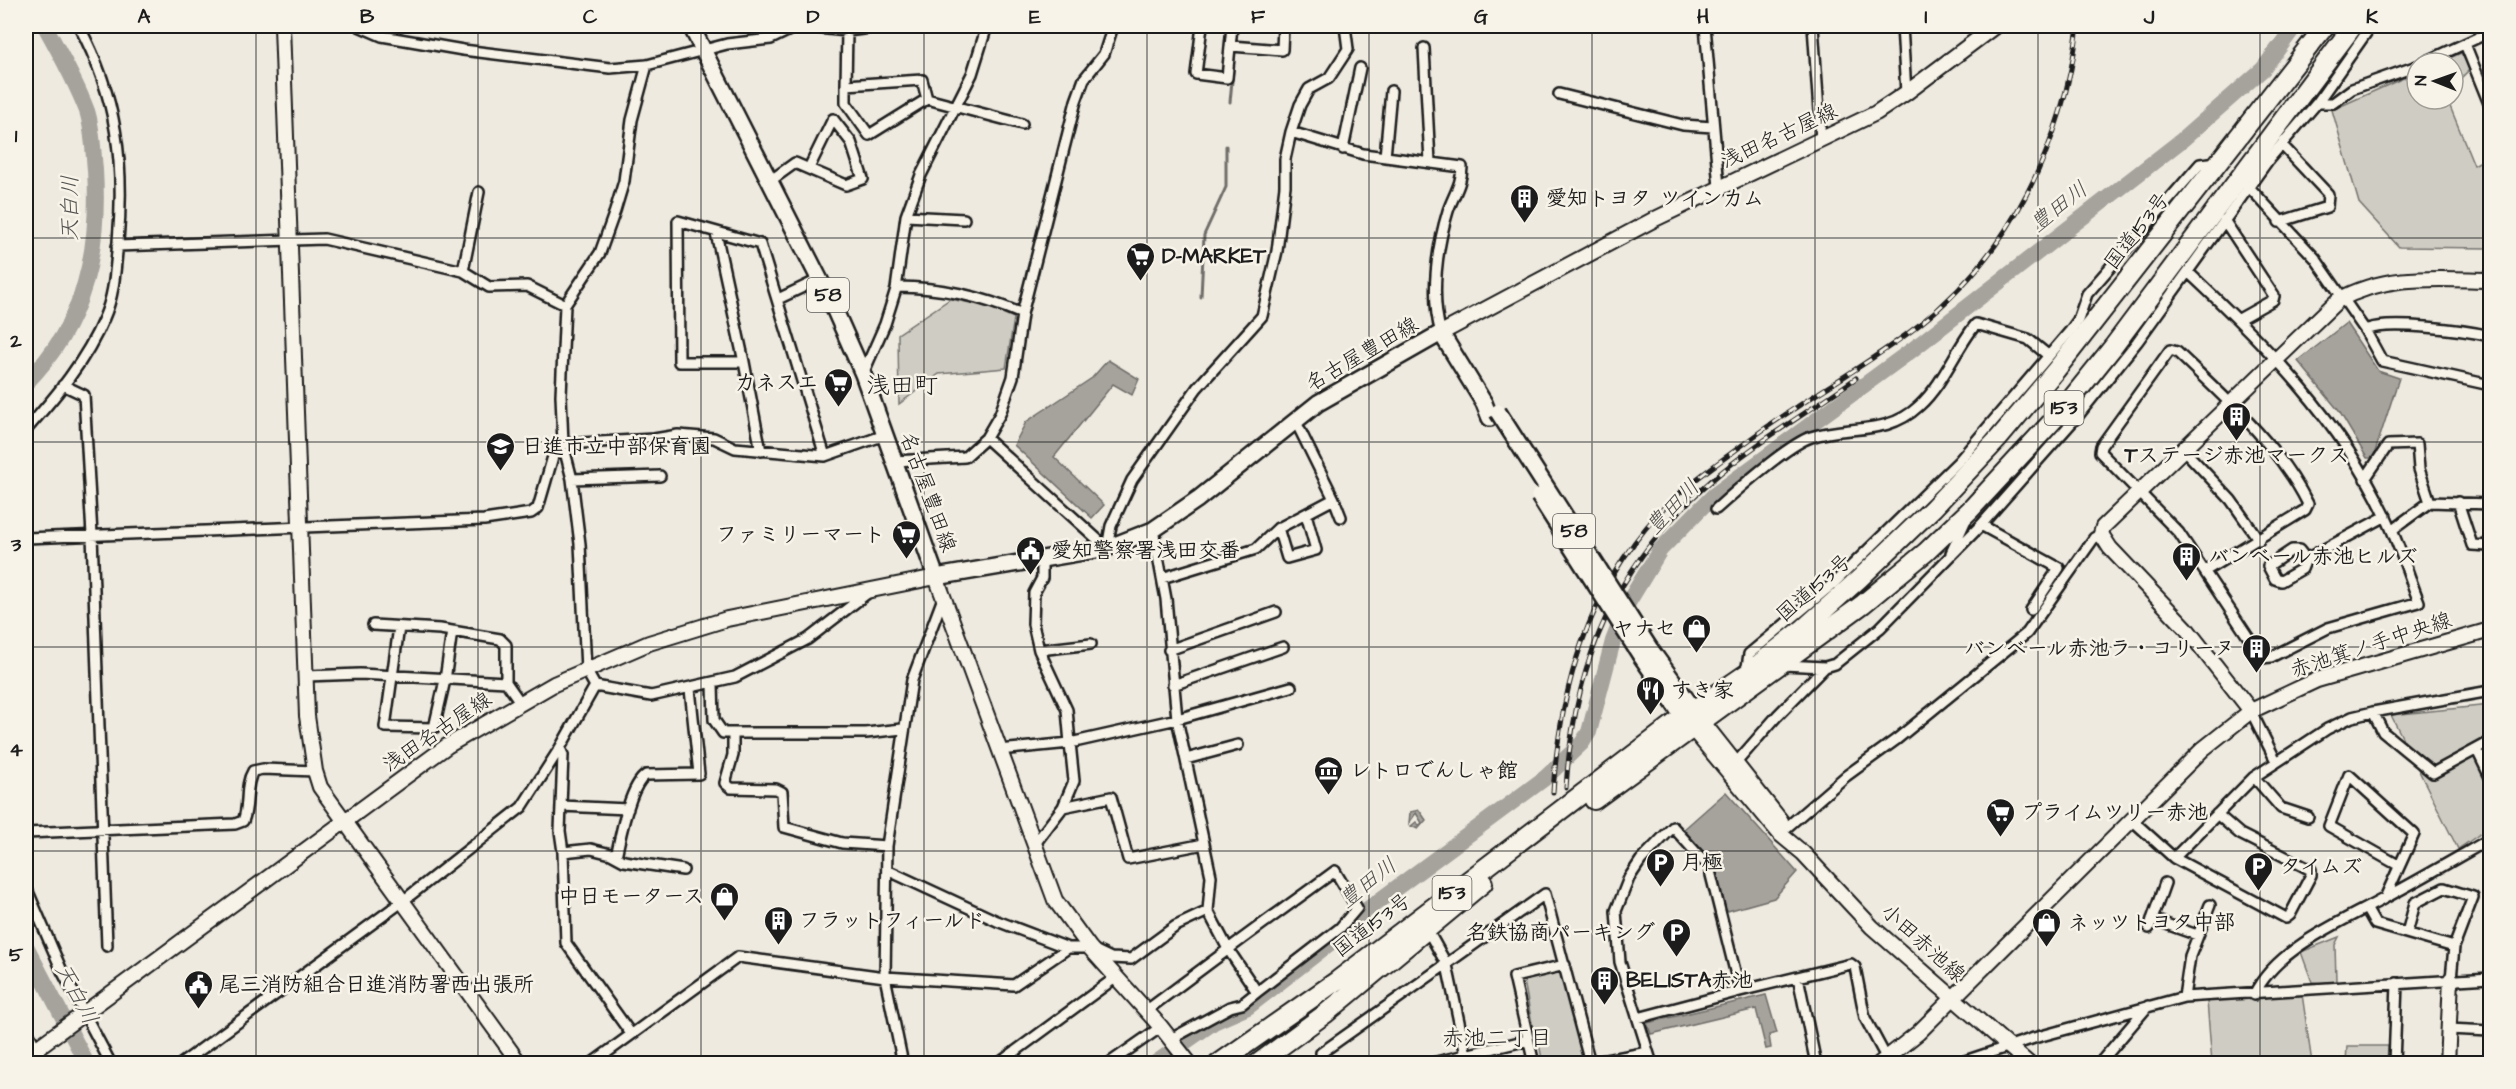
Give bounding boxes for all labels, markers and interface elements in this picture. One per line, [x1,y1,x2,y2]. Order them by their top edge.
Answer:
text: A [138,3,151,31]
text: B [360,3,375,31]
text: C [583,3,598,31]
text: D [807,3,820,31]
text: E [1029,3,1041,31]
text: F [1251,3,1266,31]
text: G [1474,3,1488,31]
text: H [1697,3,1709,31]
text: I [1924,3,1928,31]
text: J [2143,3,2155,31]
text: K [2366,3,2379,31]
north arrow [2405,51,2465,111]
text: N [2410,76,2432,86]
street label: 浅田名古屋線 [1716,96,1842,176]
text: 1 [15,122,18,150]
water label: 豊田川 [2023,174,2095,240]
water label: 天白川 [55,175,86,241]
building icon: 愛知トヨタ ツインカム [1509,182,1541,224]
place label: 愛知トヨタ ツインカム [1546,184,1764,213]
street label: 国道153号 [2097,186,2177,276]
supermarket icon: D-MARKET [1125,240,1157,282]
place label: D-MARKET [1162,242,1267,271]
road number: 58 [807,278,849,312]
street label: 名古屋豊田線 [1300,310,1424,398]
text: 2 [9,327,22,355]
supermarket icon: カネスエ [823,366,855,408]
place label: カネスエ [735,368,818,397]
district label: 浅田町 [866,369,938,403]
road number: 153 [2044,391,2084,425]
building icon: Tステージ赤池マークス [2221,400,2253,442]
street label: 名古屋豊田線 [893,428,963,556]
school or university icon: 日進市立中部保育園 [485,430,517,472]
place label: 日進市立中部保育園 [522,432,711,461]
place label: Tステージ赤池マークス [2124,441,2349,470]
water label: 豊田川 [1639,472,1707,542]
road number: 58 [1553,514,1595,548]
supermarket icon: ファミリーマート [890,518,922,560]
place label: ファミリーマート [716,520,885,549]
text: 3 [10,531,22,559]
public building icon: 愛知警察署浅田交番 [1014,534,1046,576]
place label: 愛知警察署浅田交番 [1051,536,1240,565]
building icon: バンベール赤池ヒルズ [2171,540,2203,582]
place label: バンベール赤池ヒルズ [2208,542,2418,571]
street label: 国道153号 [1770,547,1858,629]
street label: 赤池箕ノ手中央線 [2287,605,2455,685]
shop icon: ヤナセ [1681,612,1713,654]
place label: ヤナセ [1613,614,1676,643]
building icon: バンベール赤池ラ・コリーヌ [2240,632,2272,674]
place label: バンベール赤池ラ・コリーヌ [1964,634,2235,663]
restaurant icon: すき家 [1634,674,1666,716]
place label: すき家 [1671,676,1734,705]
street label: 浅田名古屋線 [377,685,497,779]
text: 4 [9,736,23,764]
museum icon: レトロでんしゃ館 [1313,754,1345,796]
place label: レトロでんしゃ館 [1350,756,1518,785]
supermarket icon: プライムツリー赤池 [1984,796,2016,838]
place label: プライムツリー赤池 [2021,798,2208,827]
parking icon: 月極 [1644,846,1676,888]
place label: 月極 [1681,848,1723,877]
water label: 豊田川 [1332,850,1404,916]
parking icon: タイムズ [2243,850,2275,892]
place label: タイムズ [2280,852,2362,881]
road number: 153 [1432,876,1472,910]
shop icon: 中日モータース [709,880,741,922]
place label: 中日モータース [558,882,704,911]
street label: 国道153号 [1327,886,1417,964]
street label: 小田赤池線 [1874,897,1972,989]
building icon: フラットフィールド [762,904,794,946]
place label: フラットフィールド [799,906,985,935]
shop icon: ネッツトヨタ中部 [2031,906,2063,948]
place label: ネッツトヨタ中部 [2068,908,2235,937]
parking icon: 名鉄協商パーキング [1660,916,1692,958]
place label: 名鉄協商パーキング [1466,918,1655,947]
text: 5 [9,941,24,969]
water label: 天白川 [47,958,105,1030]
building icon: BELISTA赤池 [1589,964,1621,1006]
place label: BELISTA赤池 [1626,966,1753,995]
public building icon: 尾三消防組合日進消防署西出張所 [182,968,214,1010]
place label: 尾三消防組合日進消防署西出張所 [219,970,534,999]
district label: 赤池二丁目 [1442,1023,1552,1054]

